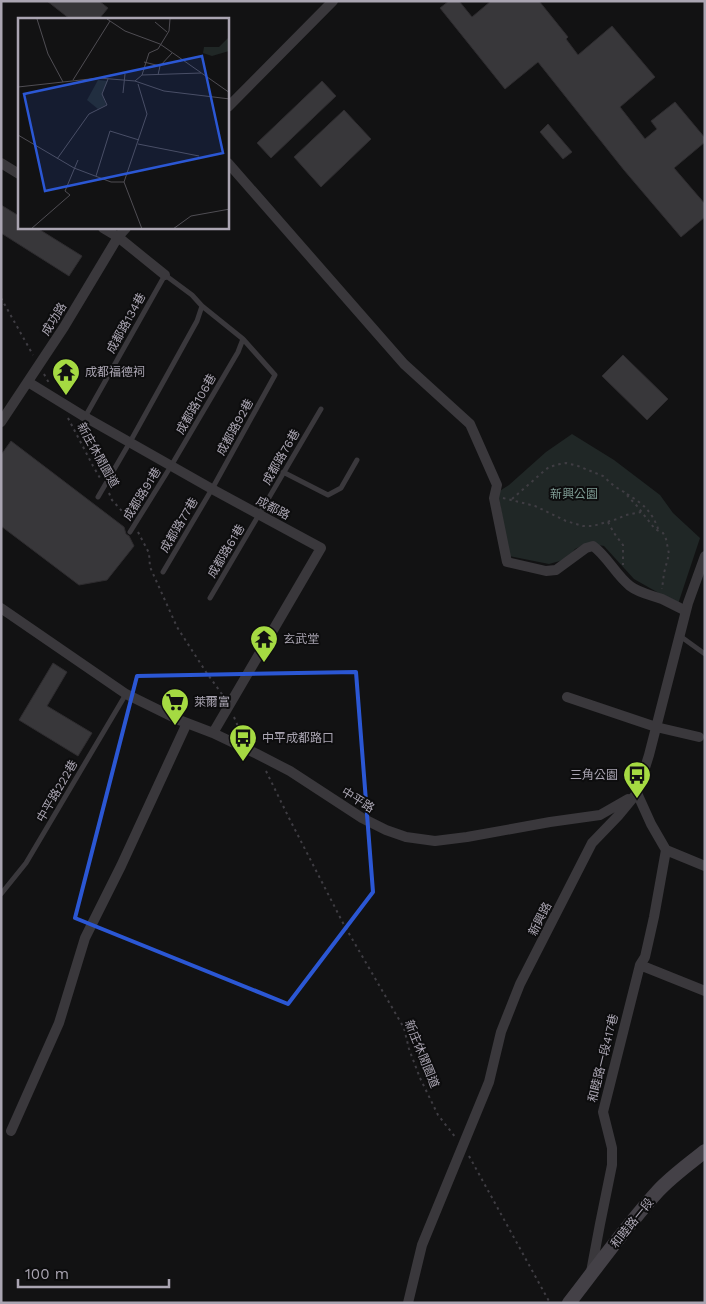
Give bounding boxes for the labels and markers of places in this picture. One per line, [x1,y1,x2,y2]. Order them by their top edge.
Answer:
temple icon: 成都福德祠 [51,357,81,396]
place label: 成都福德祠 [85,365,145,379]
temple icon: 玄武堂 [249,624,279,663]
place label: 玄武堂 [283,632,319,646]
supermarket icon: 萊爾富 [160,687,190,726]
place label: 萊爾富 [194,695,230,709]
bus stop icon: 中平成都路口 [228,723,258,762]
place label: 中平成都路口 [262,731,334,745]
bus stop icon: 三角公園 [622,760,652,799]
place label: 三角公園 [570,768,618,782]

